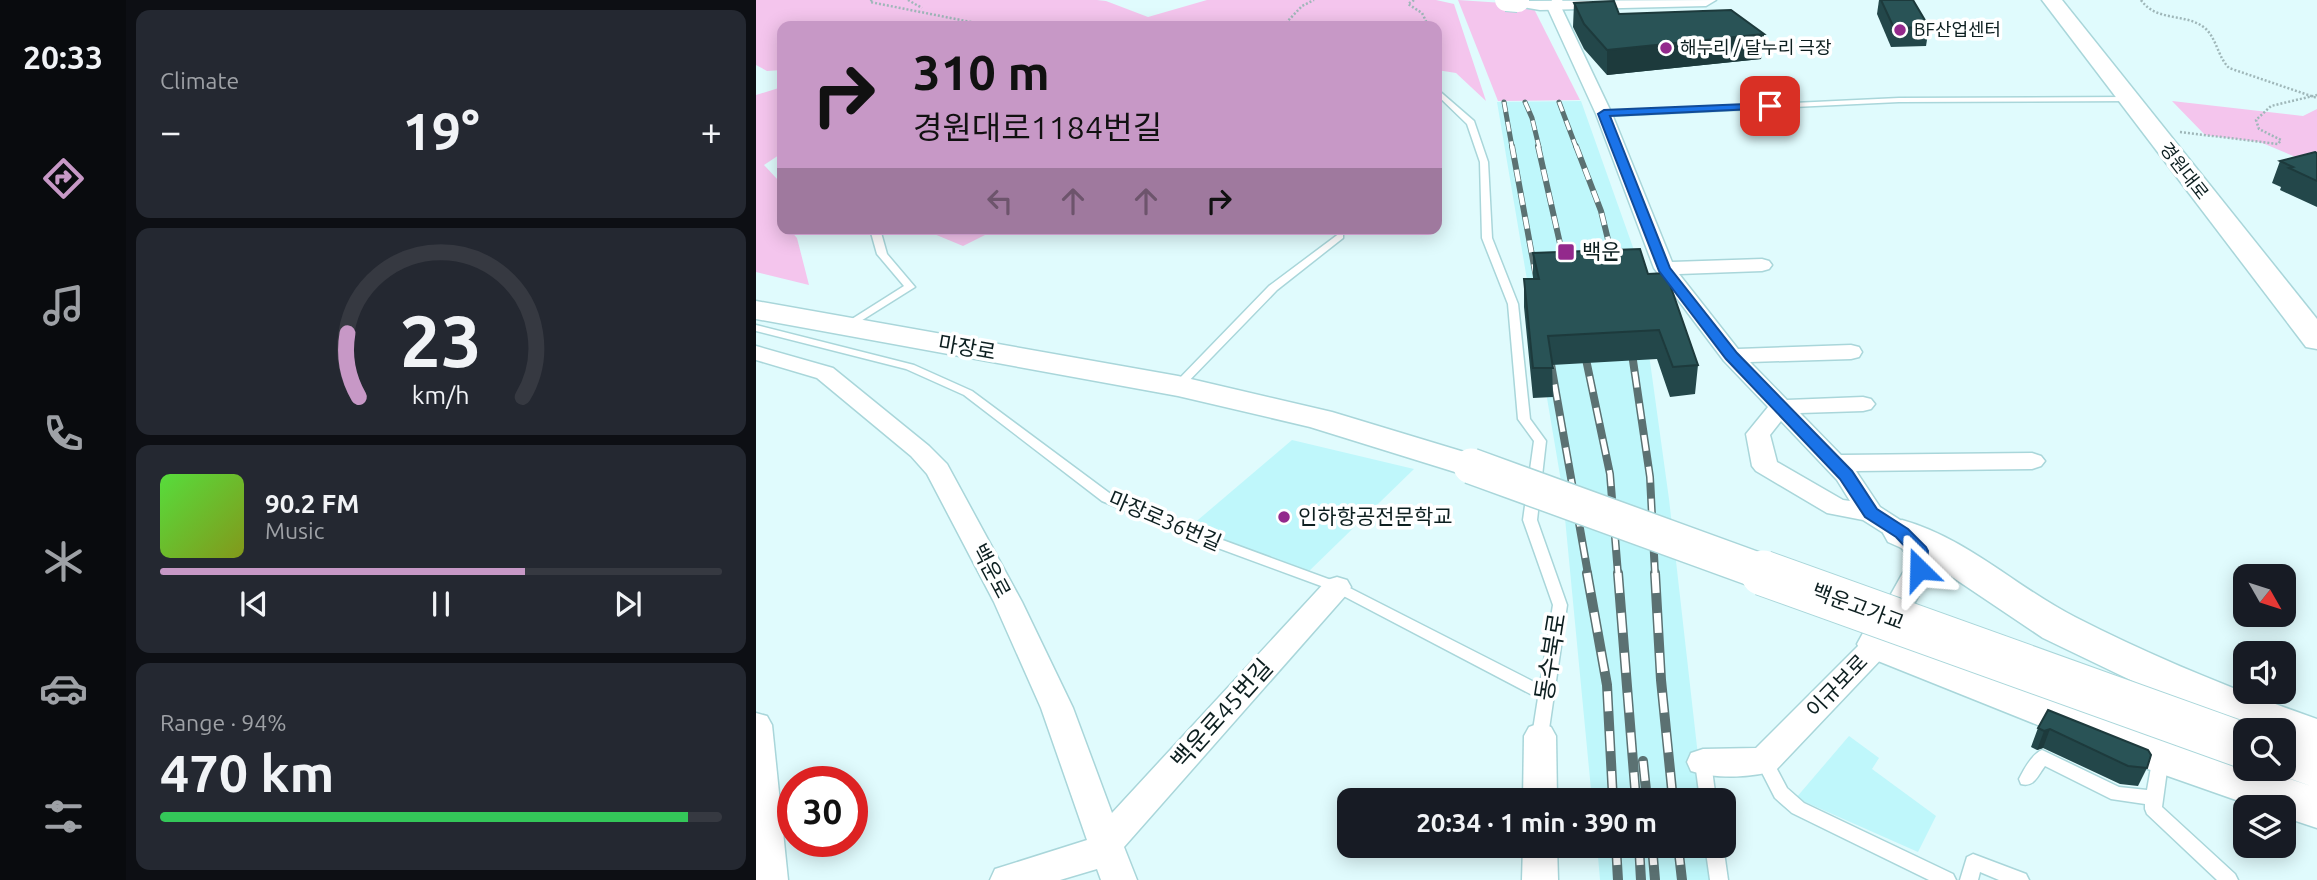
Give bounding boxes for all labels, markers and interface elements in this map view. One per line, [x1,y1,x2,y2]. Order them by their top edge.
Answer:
place label: BF산업센터 [1914,19,2001,39]
marker: BF산업센터 [1892,22,1908,38]
place label: 해누리 / 달누리 극장 [1680,37,1831,57]
text: 20:33 [23,39,103,75]
marker: 해누리 / 달누리 극장 [1658,40,1674,56]
text: 310 m [913,44,1050,99]
icon: right [798,49,889,140]
text: Climate [160,68,239,93]
pin [1740,76,1800,136]
icon: arrive [1751,87,1789,125]
text: 19° [402,102,480,160]
text: 경원대로1184번길 [913,109,1162,145]
text: − [160,110,181,152]
text: + [701,110,722,152]
street label: 경원대로 [2157,138,2213,203]
icon: directions [39,154,88,203]
icon: left [981,182,1019,220]
icon: ahead [1054,182,1092,220]
icon: ahead [1127,182,1165,220]
icon: right [1200,182,1238,220]
place label: 백운 [1582,239,1621,263]
marker: 백운 [1556,242,1576,262]
icon: music [39,281,88,330]
text: 23 [400,300,482,382]
street label: 마장로 [937,330,998,364]
text: km/h [412,381,470,409]
icon: phone [39,409,88,458]
street label: 마장로36번길 [1105,486,1225,555]
text: 90.2 FM [265,489,359,518]
place label: 인하항공전문학교 [1298,504,1453,528]
marker: 인하항공전문학교 [1276,509,1292,525]
text: Music [265,518,324,543]
position arrow [1882,532,1956,606]
icon: climate [39,537,88,586]
street label: 백운로 [968,539,1016,602]
north arrow [2233,564,2296,626]
map controls [2233,564,2296,858]
street label: 백운고가교 [1809,578,1908,634]
icon: previous [235,585,273,623]
icon: pause [422,585,460,623]
icon: next [609,585,647,623]
street label: 동수북로 [1530,611,1571,703]
button: sound [2233,641,2296,704]
street label: 이규보로 [1801,649,1872,721]
street label: 백운로45번길 [1166,654,1278,774]
icon: car [39,664,88,713]
text: Range · 94% [160,710,287,735]
button: search [2233,718,2296,781]
text: 470 km [160,744,334,802]
speed limit sign: 30 [777,766,868,857]
icon: filters [39,792,88,841]
button: layers [2233,795,2296,858]
text: 20:34 · 1 min · 390 m [1416,808,1657,837]

